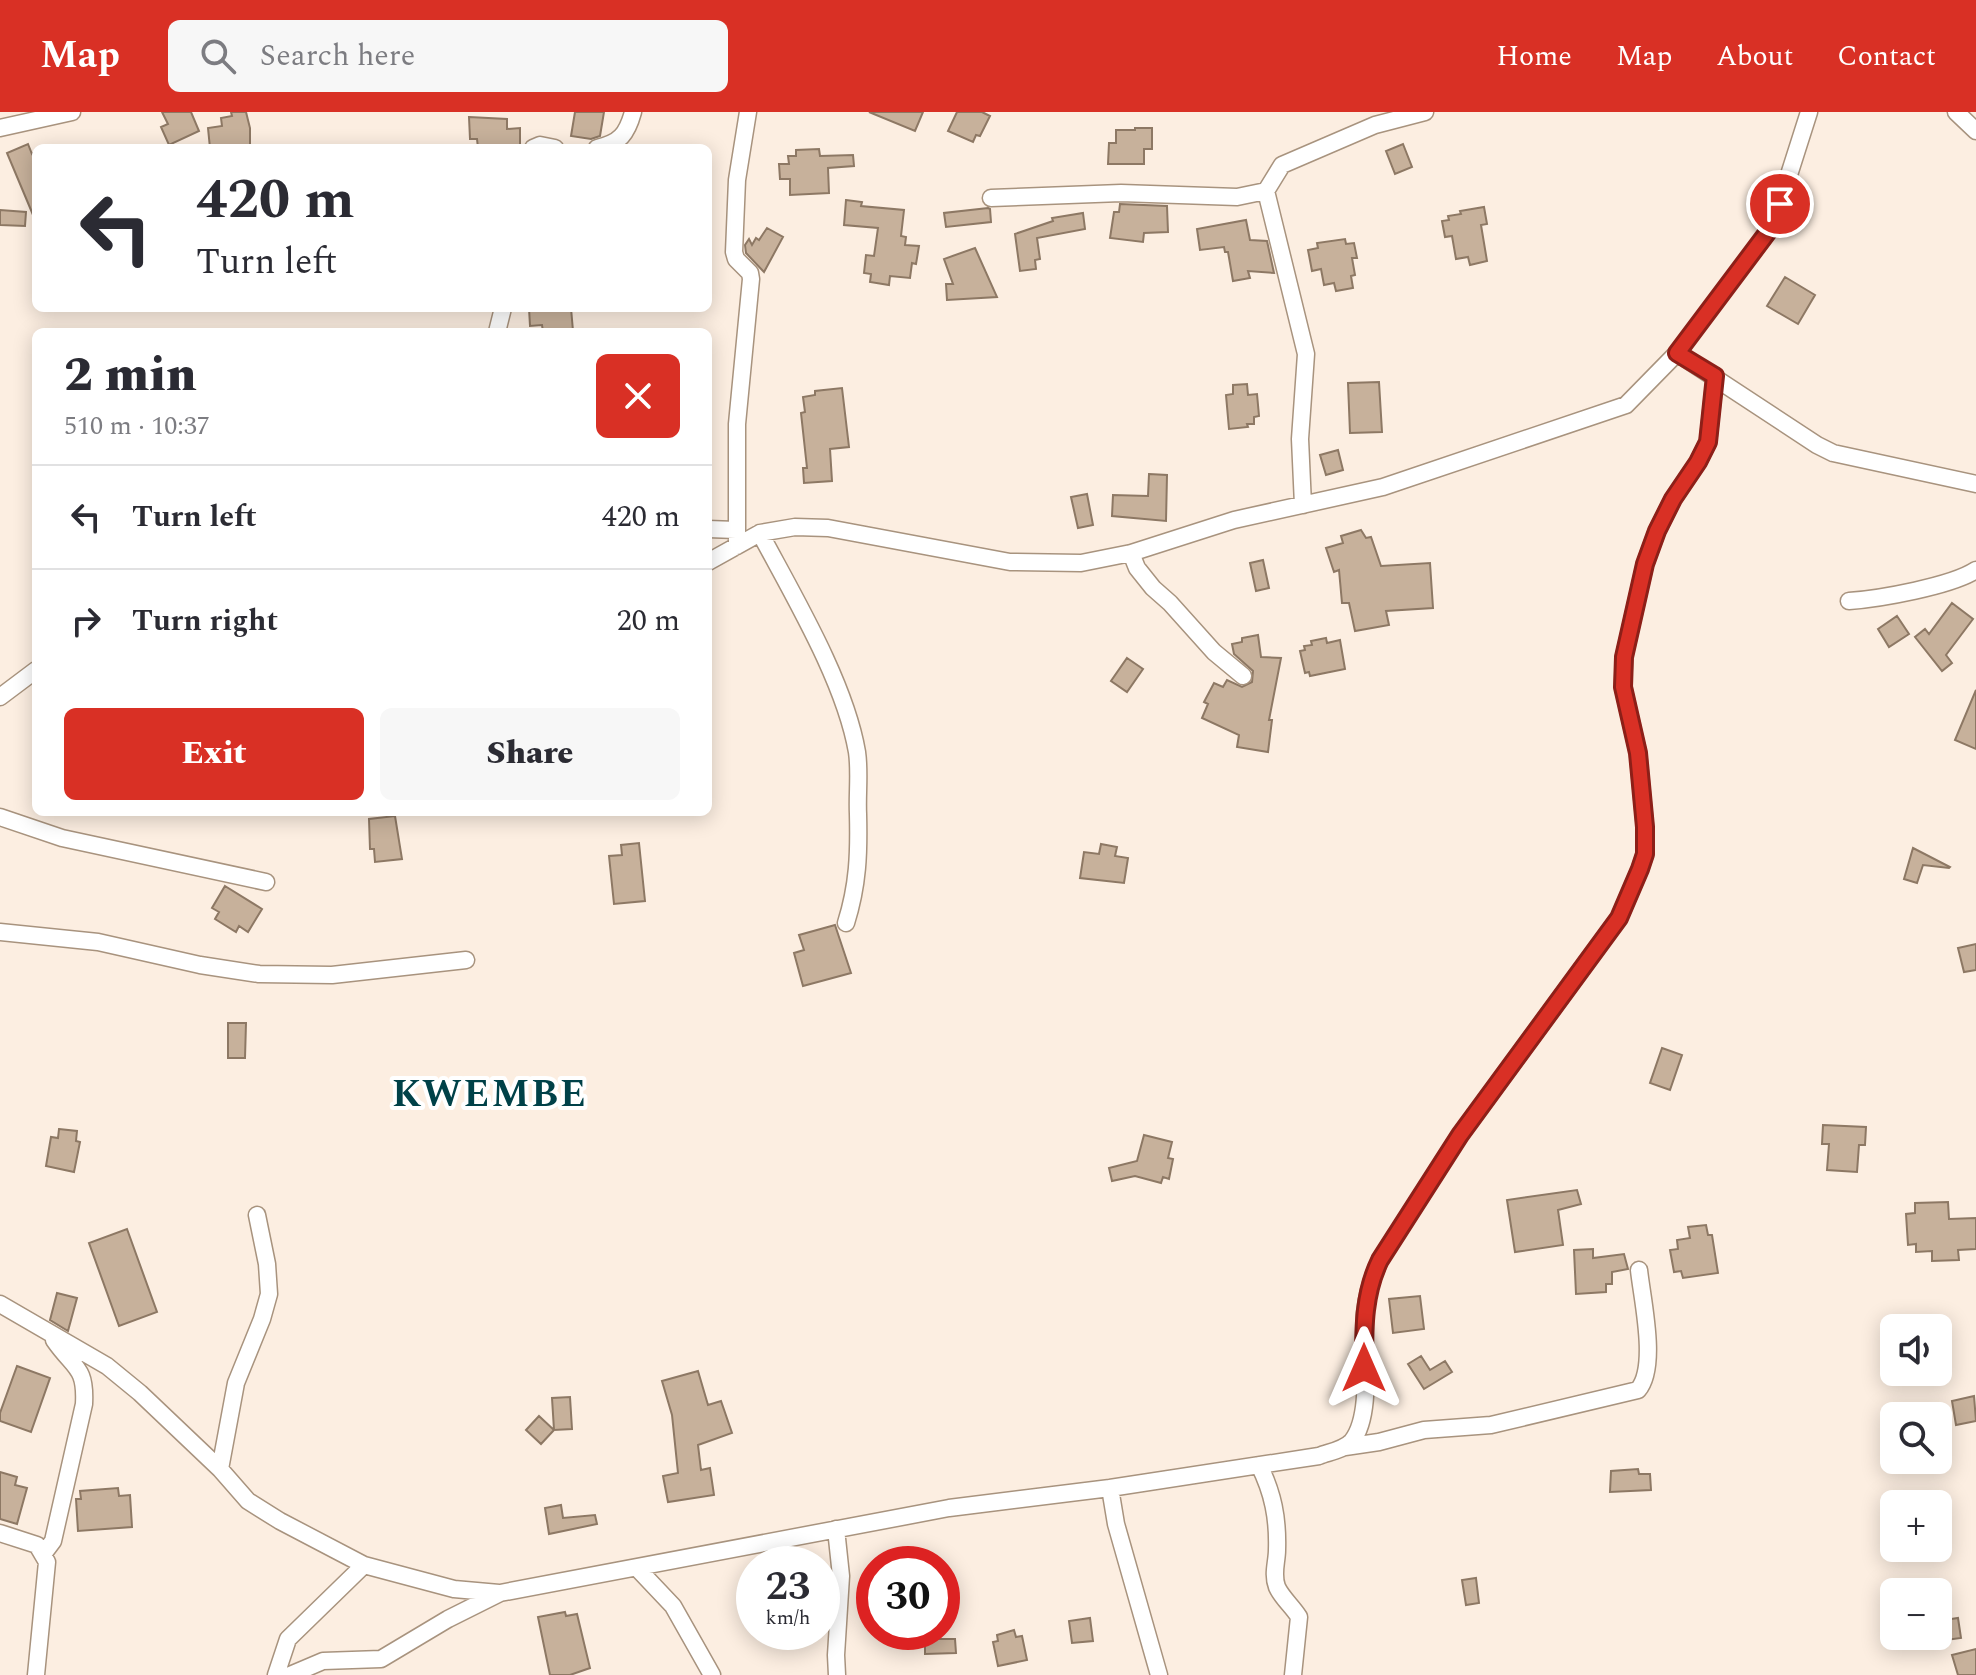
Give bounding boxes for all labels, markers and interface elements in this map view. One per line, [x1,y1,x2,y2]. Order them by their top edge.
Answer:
search box [168,20,728,92]
text: Map [40,27,120,85]
text: Search here [260,33,415,79]
icon: search [196,34,240,78]
text: Home [1496,35,1572,78]
text: Map [1616,35,1672,78]
text: About [1716,35,1793,78]
text: Contact [1837,35,1936,78]
text: 420 m [196,158,355,243]
pin [1746,170,1814,238]
icon: left [64,176,168,280]
icon: arrive [1758,182,1802,226]
text: Turn left [196,235,337,290]
text: 2 min [64,339,197,412]
button: close [596,354,680,438]
text: 510 m · 10:37 [64,406,210,446]
text: Turn left [132,494,257,540]
text: 420 m [602,494,680,540]
icon: left [64,495,108,539]
text: Turn right [132,598,278,644]
text: 20 m [617,598,680,644]
icon: right [64,599,108,643]
button: Exit [64,708,364,800]
button: Share [380,708,680,800]
district label: KWEMBE [392,1066,588,1124]
map controls [1880,1314,1952,1650]
button: sound [1880,1314,1952,1386]
position arrow [1322,1326,1406,1410]
button: search [1880,1402,1952,1474]
button: + [1880,1490,1952,1562]
speed limit sign: 30 [856,1546,960,1650]
text: 23 [766,1557,810,1618]
button: − [1880,1578,1952,1650]
text: km/h [766,1603,811,1633]

